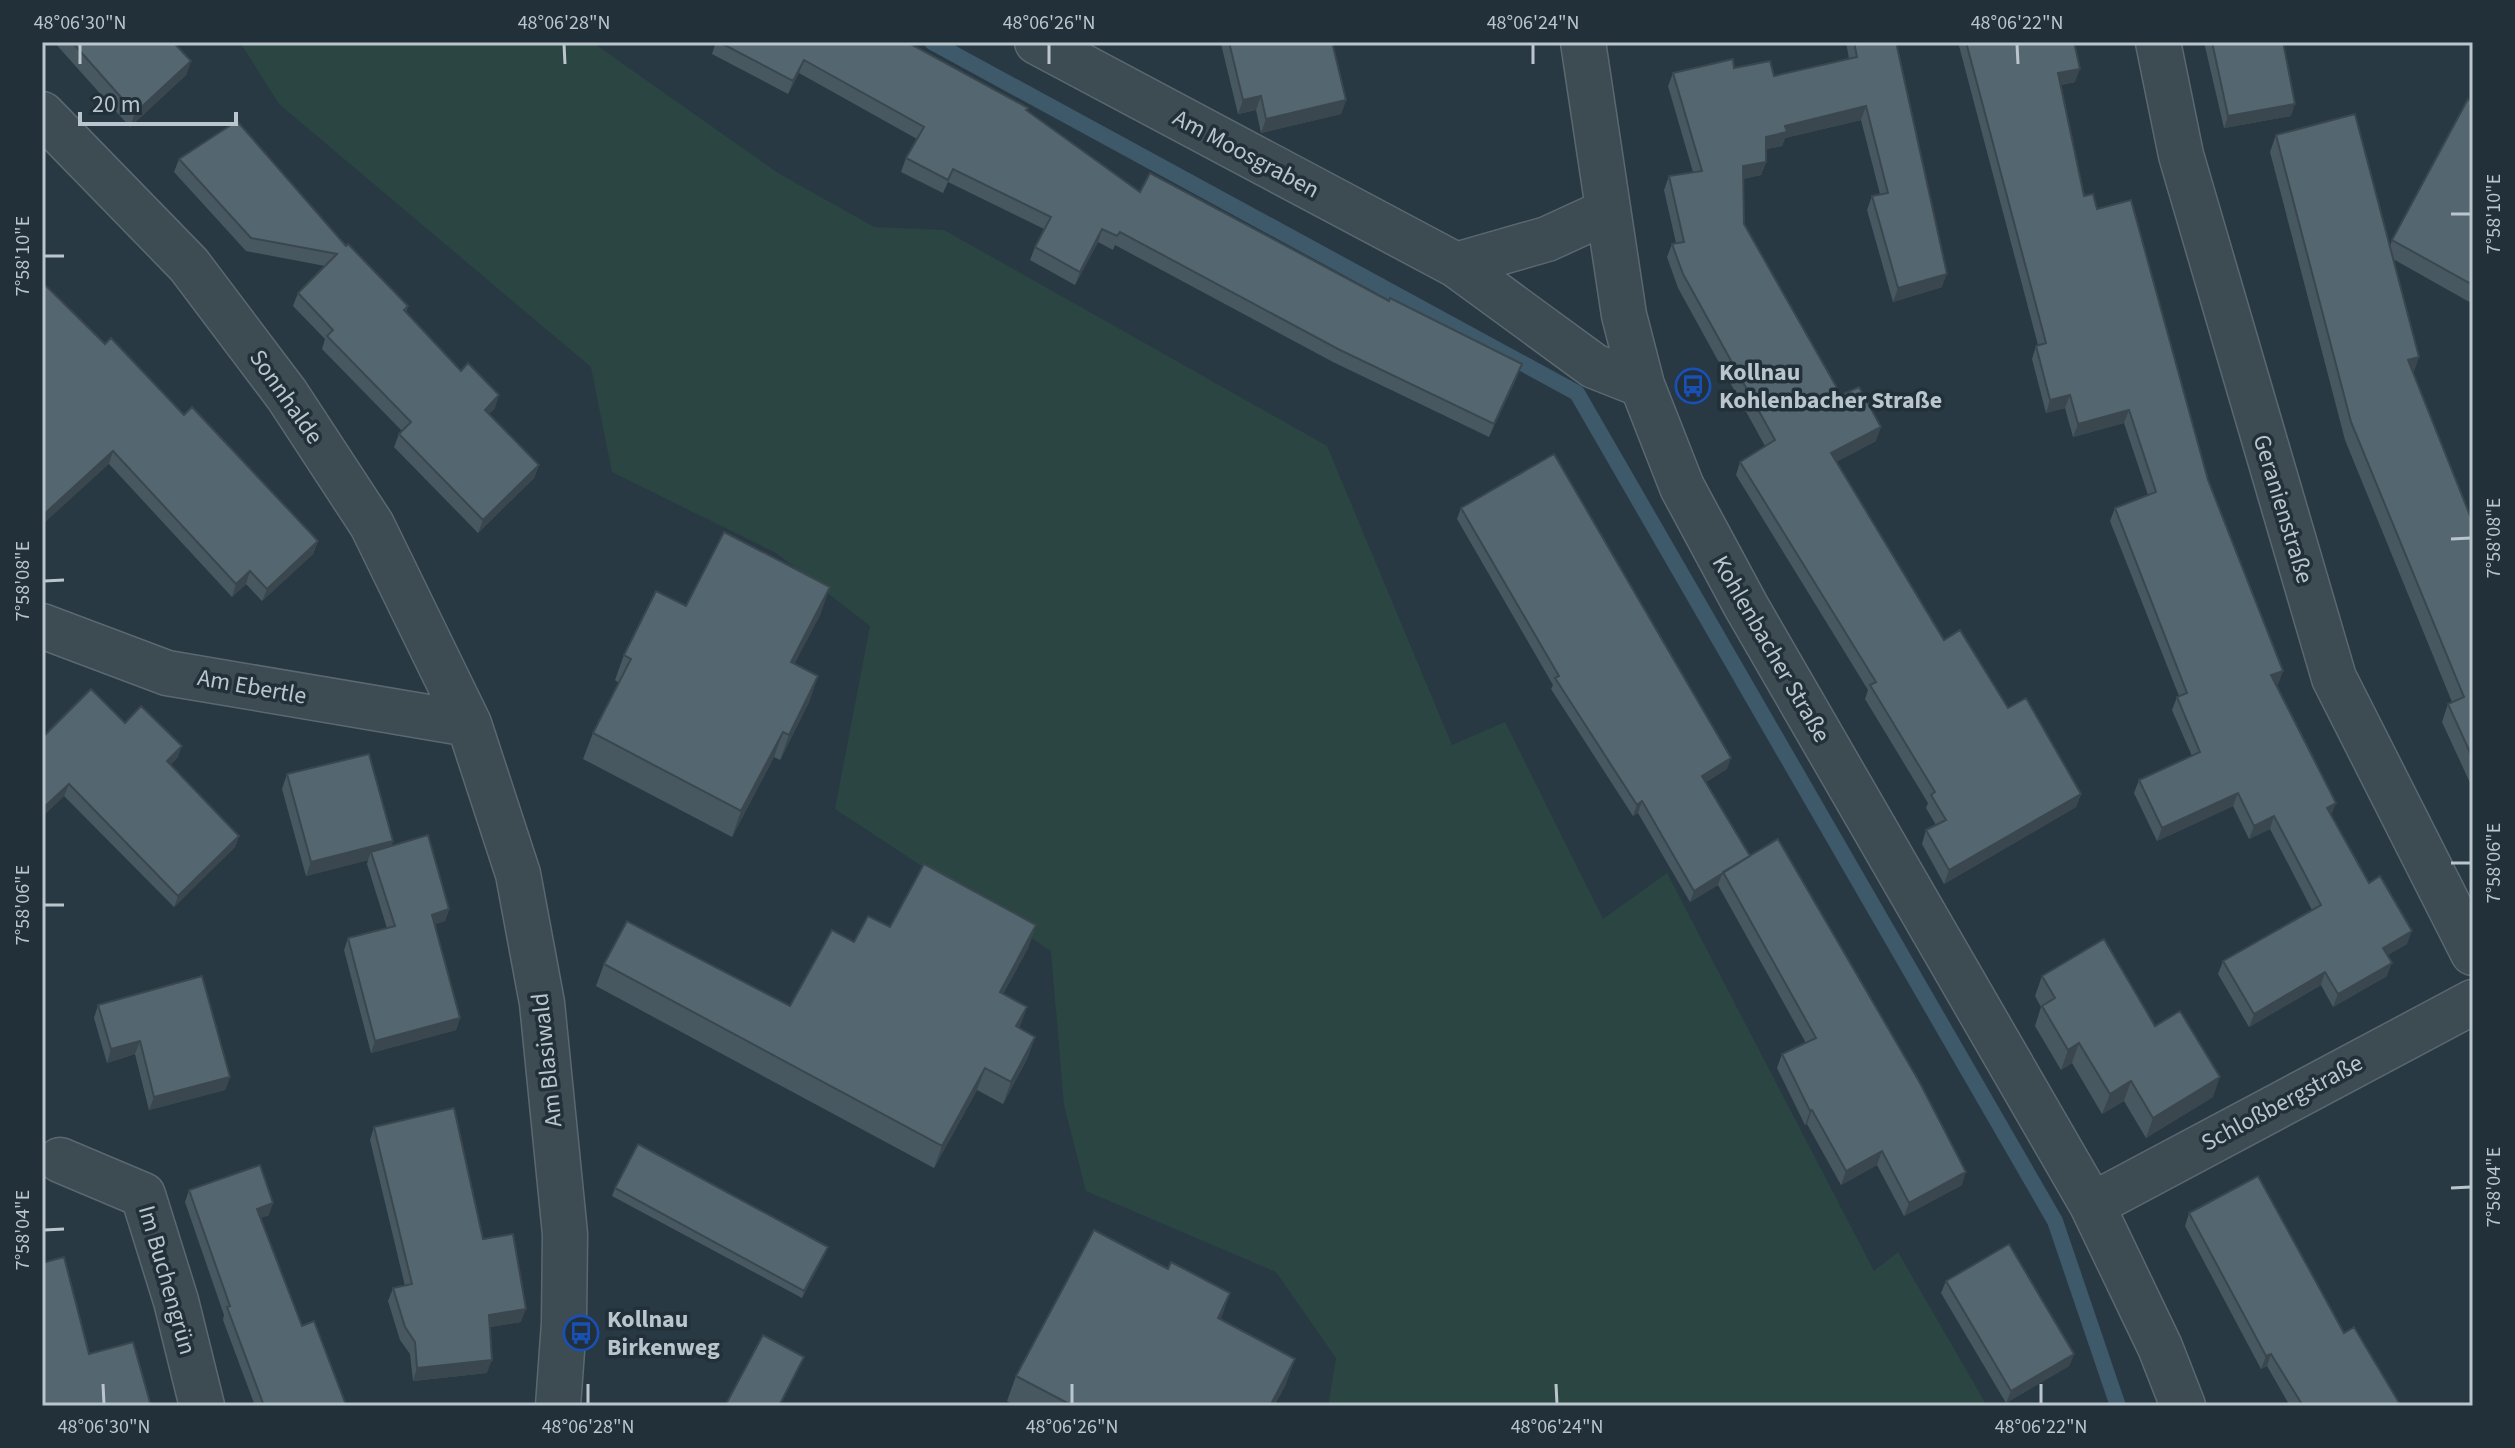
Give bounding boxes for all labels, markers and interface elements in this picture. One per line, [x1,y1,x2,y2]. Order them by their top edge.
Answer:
text: 48°06'30"N [34,9,126,37]
text: 48°06'28"N [518,9,610,37]
text: 48°06'26"N [1003,9,1095,37]
text: 48°06'24"N [1487,9,1579,37]
text: 48°06'22"N [1971,9,2063,37]
scale bar [80,76,236,126]
text: 20 m [92,87,141,122]
street label: Am Moosgraben [1167,101,1325,207]
text: 7°58'10"E [2480,174,2508,254]
text: 7°58'10"E [9,216,37,296]
street label: Sonnhalde [241,342,331,452]
place label: Kollnau Kohlenbacher Straße [1719,355,1942,418]
bus stop icon: Kollnau Kohlenbacher Straße [1674,367,1712,405]
street label: Geranienstraße [2244,430,2322,588]
text: 7°58'08"E [2480,498,2508,578]
text: 7°58'08"E [9,541,37,621]
street label: Kohlenbacher Straße [1703,549,1839,749]
street label: Am Ebertle [195,660,309,714]
text: 7°58'06"E [2480,823,2508,903]
text: 7°58'06"E [9,865,37,945]
street label: Am Blasiwald [523,991,571,1129]
street label: Schloßbergstraße [2195,1046,2369,1160]
text: 7°58'04"E [2480,1147,2508,1227]
text: 7°58'04"E [9,1190,37,1270]
street label: Im Buchengrün [129,1201,205,1359]
place label: Kollnau Birkenweg [607,1302,720,1365]
bus stop icon: Kollnau Birkenweg [562,1314,600,1352]
text: 48°06'30"N [58,1413,150,1441]
text: 48°06'28"N [542,1413,634,1441]
text: 48°06'26"N [1026,1413,1118,1441]
text: 48°06'24"N [1511,1413,1603,1441]
text: 48°06'22"N [1995,1413,2087,1441]

